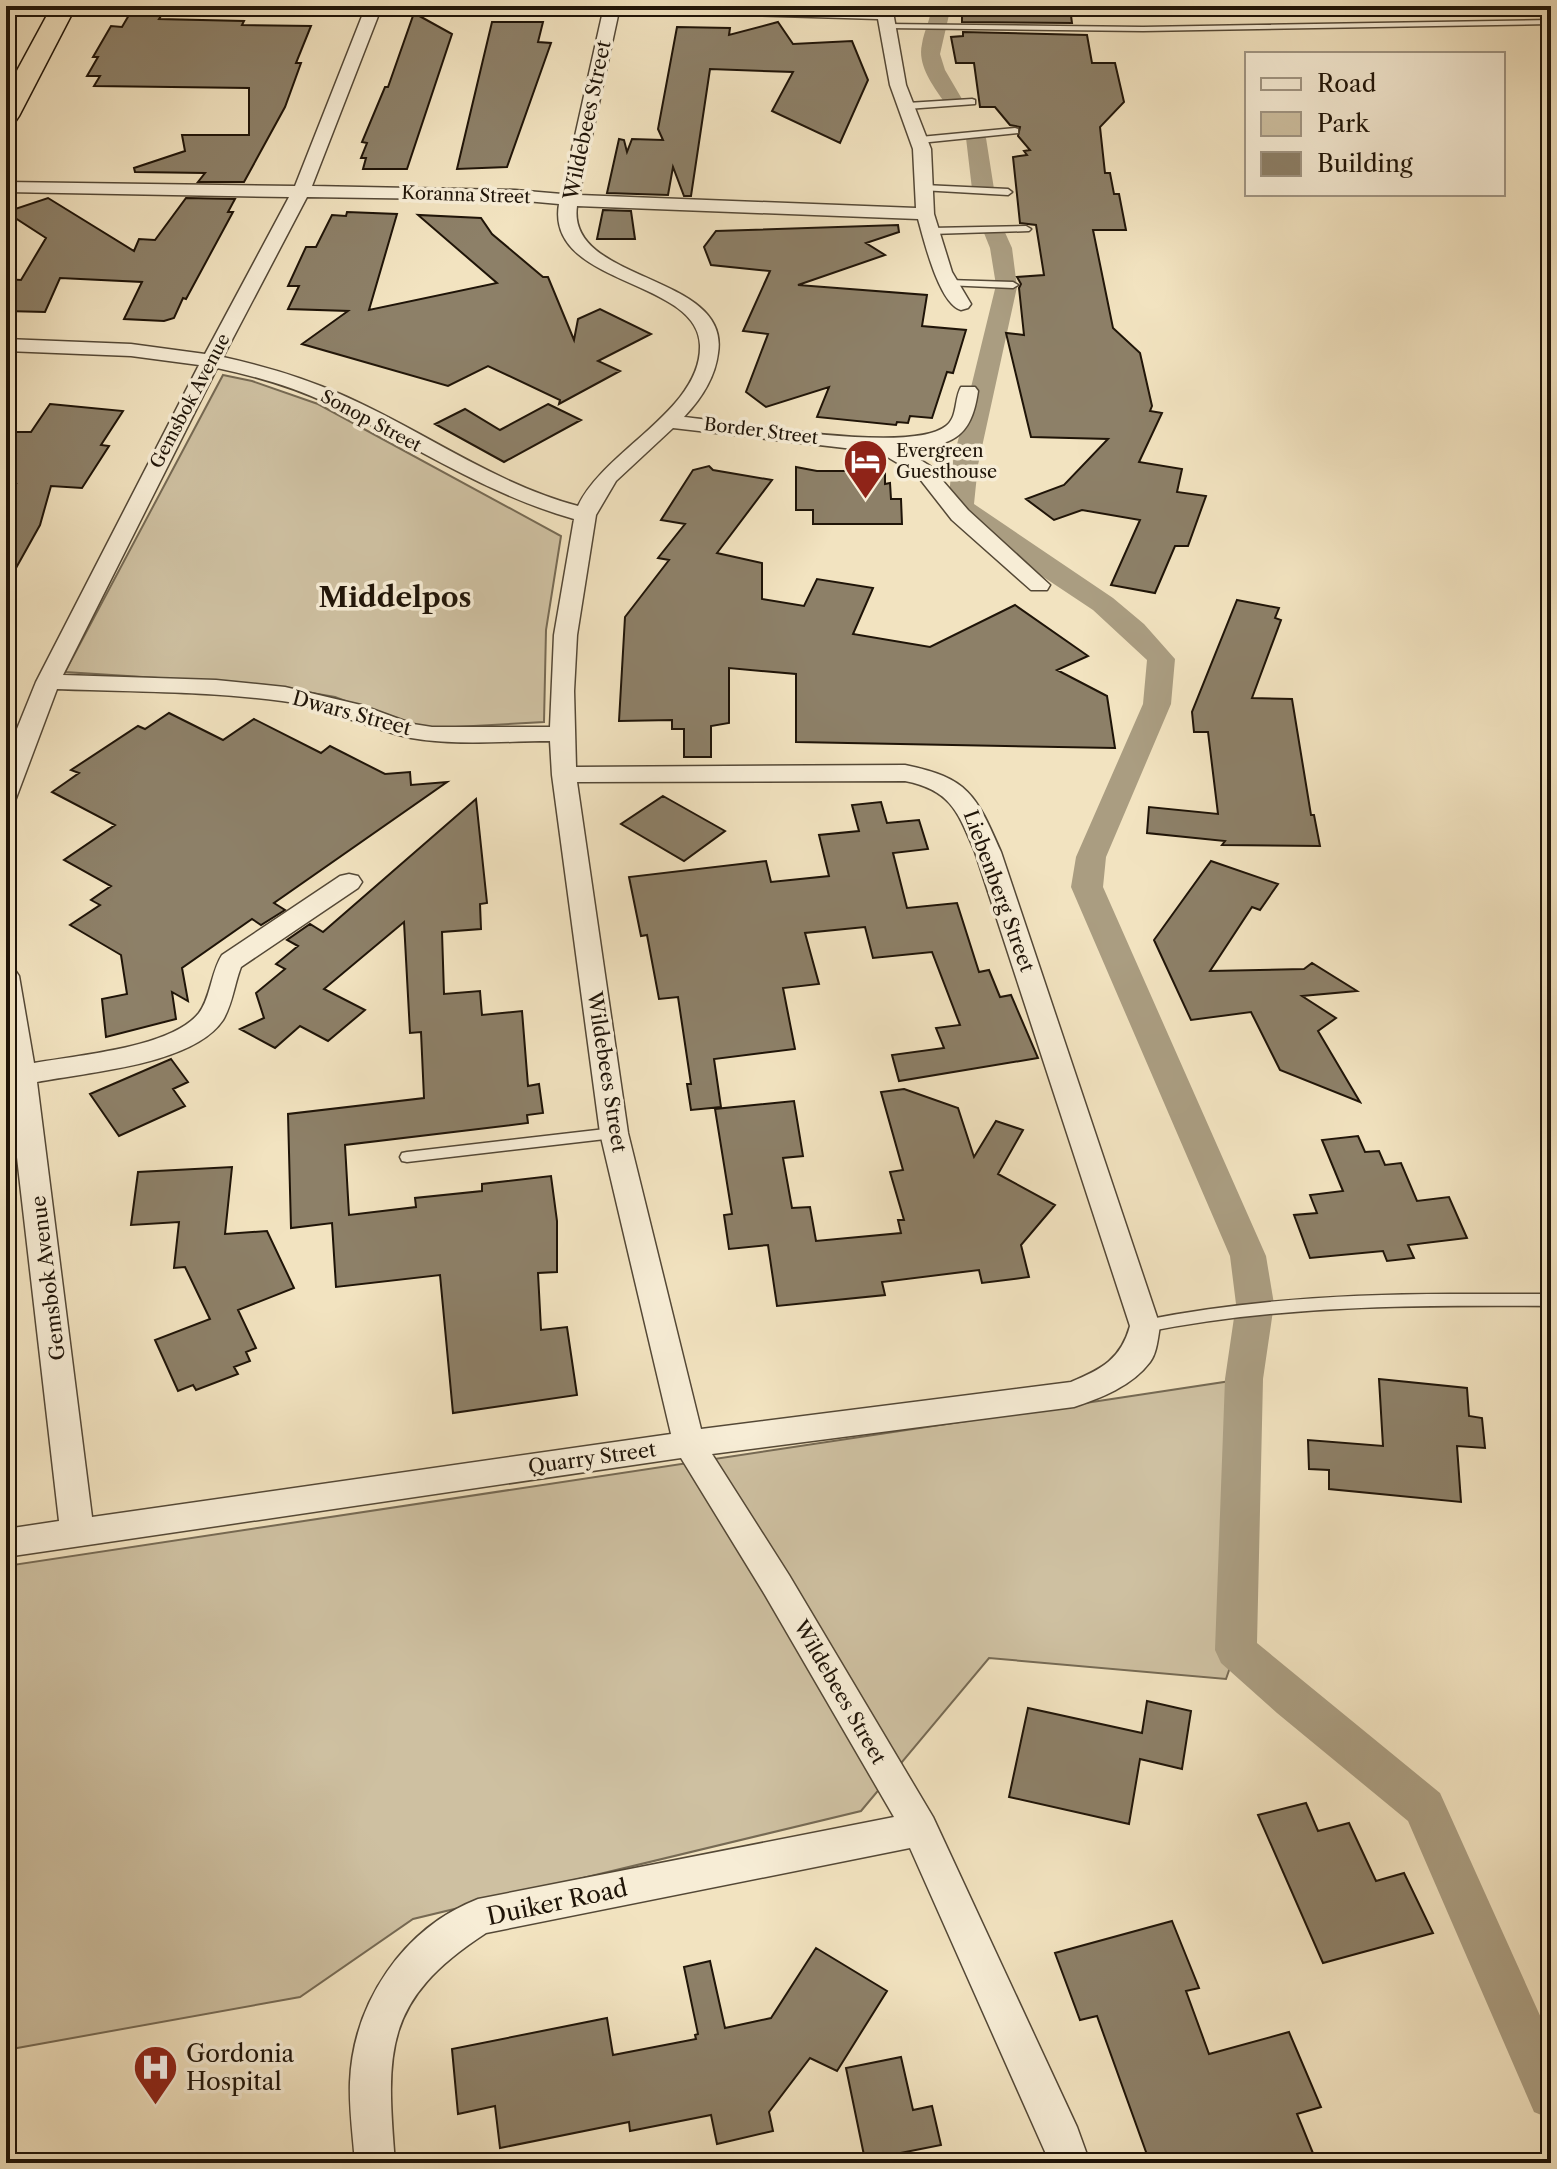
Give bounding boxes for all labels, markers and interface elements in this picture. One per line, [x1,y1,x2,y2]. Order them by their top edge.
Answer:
street label: Wildebees Street [558,38,616,203]
legend [1245,52,1505,196]
text: Road [1317,69,1377,98]
text: Park [1317,109,1370,138]
text: Building [1317,149,1413,178]
street label: Koranna Street [401,182,531,208]
street label: Gemsbok Avenue [145,330,235,472]
street label: Sonop Street [317,385,426,457]
street label: Border Street [703,413,820,449]
hotel icon: Evergreen Guesthouse [841,437,889,500]
place label: Evergreen Guesthouse [896,440,997,483]
district label: Middelpos [318,580,472,614]
street label: Dwars Street [290,686,414,740]
street label: Liebenberg Street [959,807,1039,975]
street label: Wildebees Street [582,989,632,1154]
street label: Gemsbok Avenue [26,1194,70,1362]
street label: Quarry Street [527,1437,657,1479]
street label: Wildebees Street [788,1615,891,1768]
street label: Duiker Road [484,1873,630,1931]
place label: Gordonia Hospital [186,2039,294,2096]
hospital icon: Gordonia Hospital [131,2043,179,2106]

